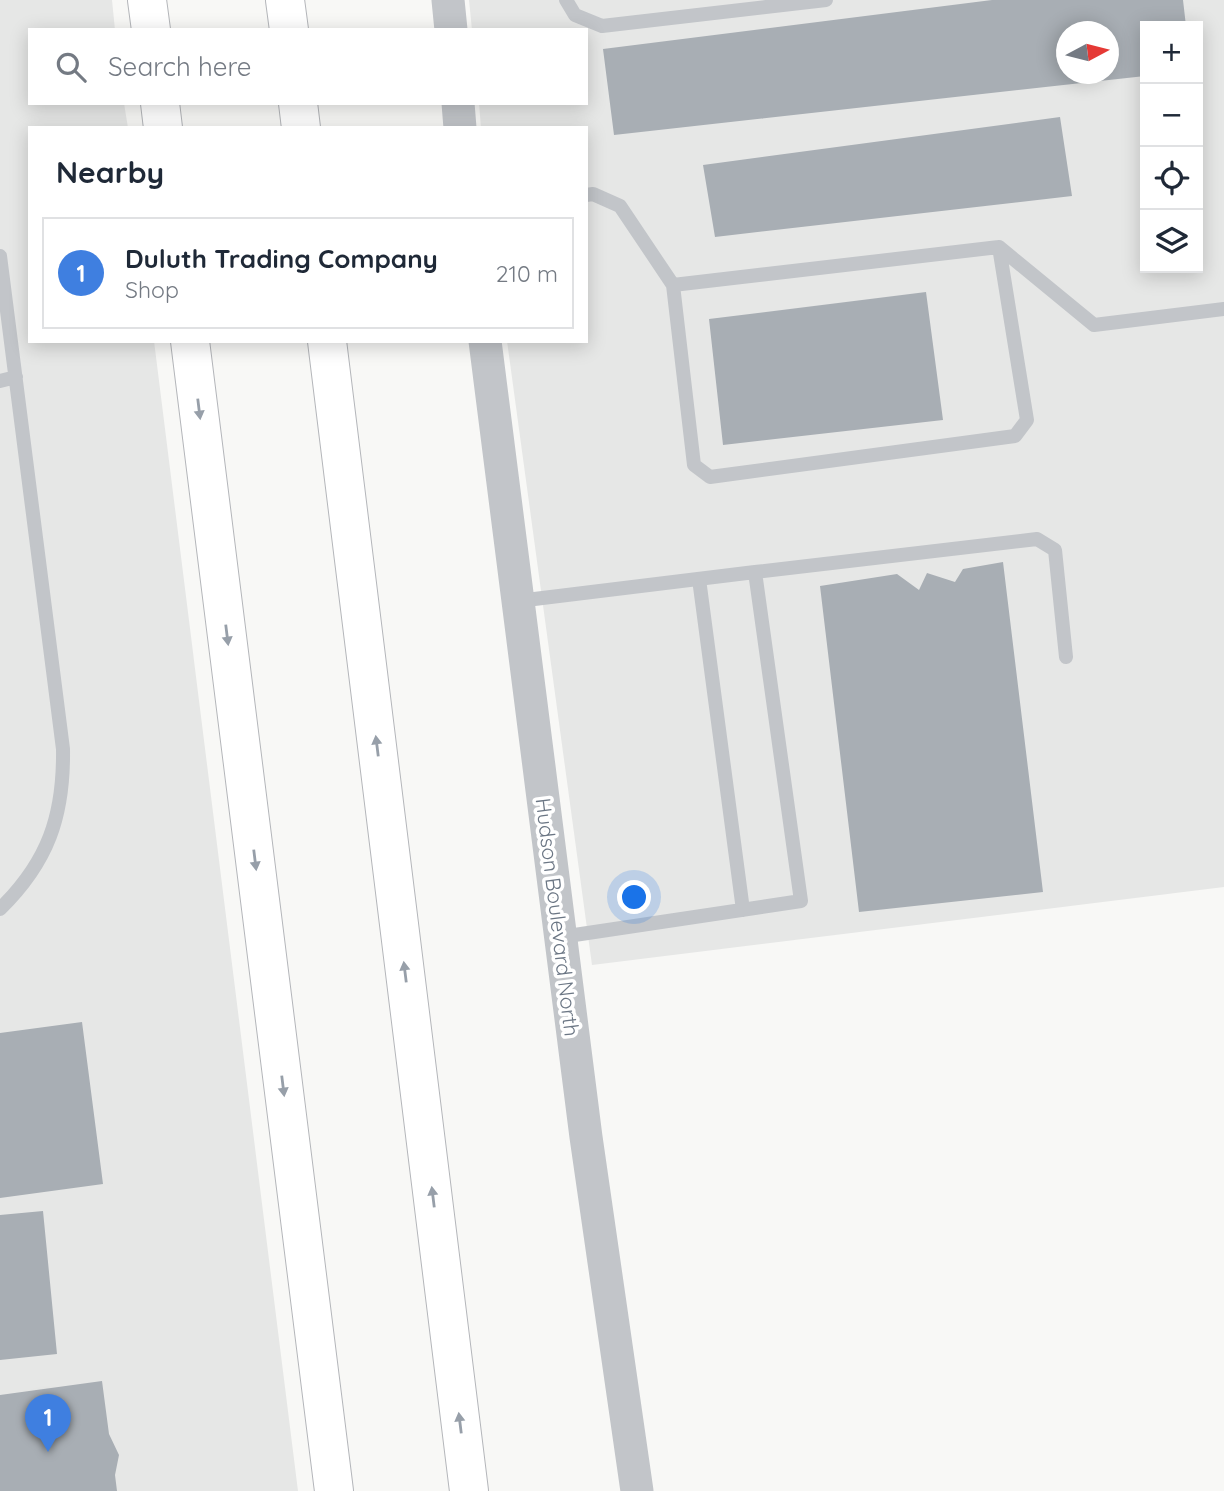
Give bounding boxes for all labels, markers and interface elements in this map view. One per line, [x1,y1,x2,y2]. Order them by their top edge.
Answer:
north arrow [1056,21,1119,84]
map controls [1140,21,1203,273]
button: + [1140,21,1203,84]
search box [28,28,588,105]
icon: search [52,48,90,86]
text: Search here [108,50,252,83]
button: − [1140,84,1203,147]
button: locate [1140,147,1203,210]
text: Nearby [56,153,164,191]
button: layers [1140,210,1203,273]
text: Duluth Trading Company [125,242,438,275]
text: 1 [77,259,85,288]
text: 210 m [496,259,558,288]
text: Shop [125,275,179,304]
one-way arrow [193,398,204,420]
one-way arrow [222,624,233,646]
one-way arrow [372,735,383,757]
street label: Hudson Boulevard North [530,796,586,1038]
one-way arrow [250,850,261,872]
your location [617,880,651,914]
one-way arrow [399,961,410,983]
one-way arrow [278,1075,289,1097]
one-way arrow [427,1186,438,1208]
pin: 1 [25,1394,71,1452]
one-way arrow [455,1412,466,1434]

